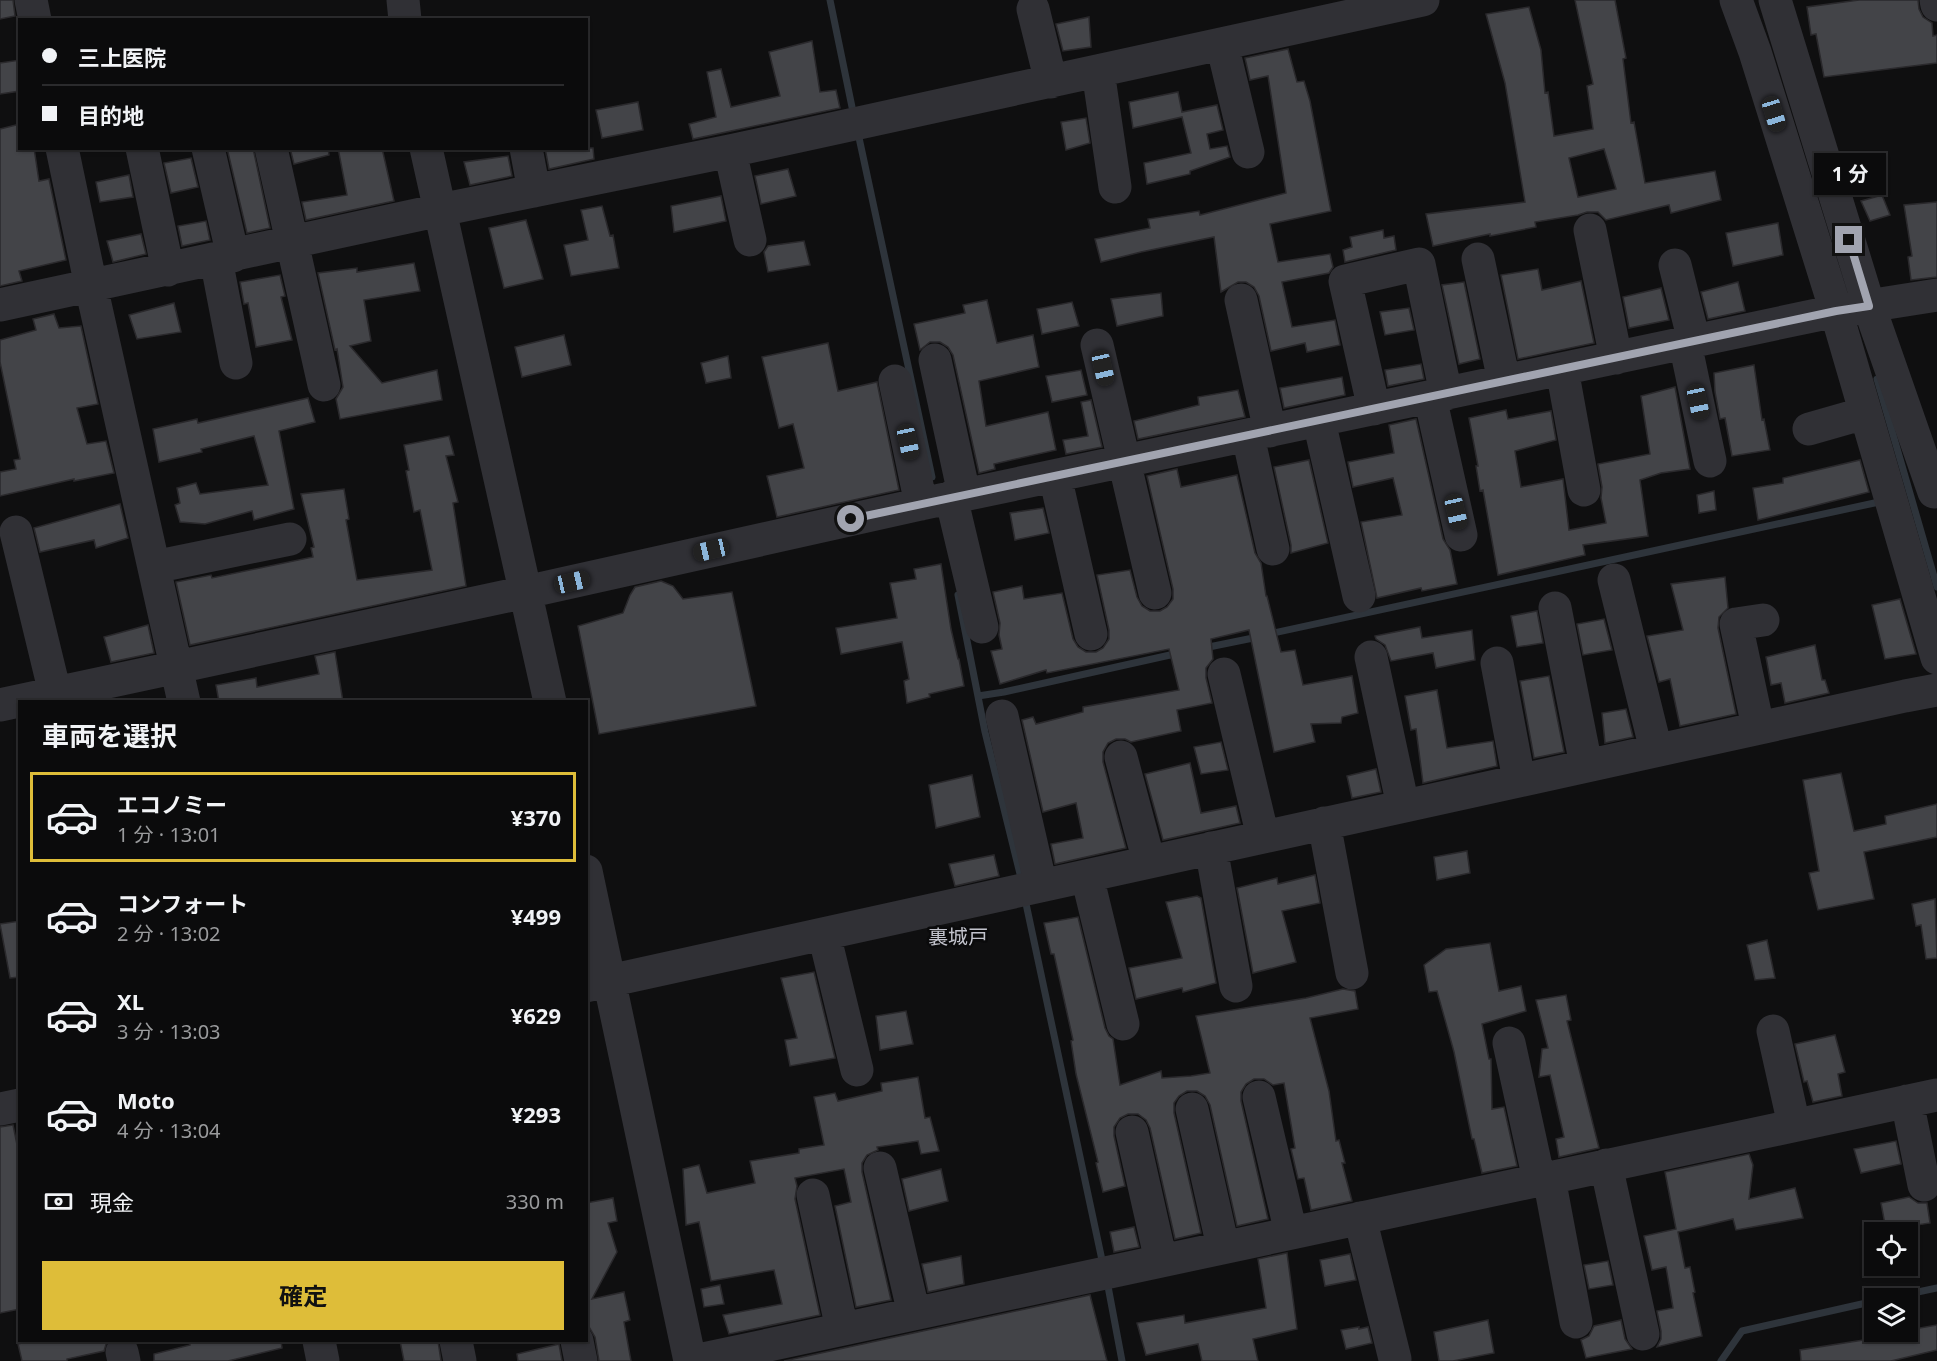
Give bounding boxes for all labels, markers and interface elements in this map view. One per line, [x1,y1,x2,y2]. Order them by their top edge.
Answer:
text: 三上医院 [78,42,166,72]
car [1760,94,1788,134]
text: 目的地 [78,100,144,130]
callout: 1 分 [1813,153,1885,195]
text: 1 分 [1832,160,1868,187]
route end [1835,226,1862,253]
car [1090,348,1116,388]
car [1685,383,1711,421]
car [895,423,921,461]
car [1443,492,1469,532]
route start [837,505,864,532]
car [691,537,731,563]
car [552,569,592,595]
text: 車両を選択 [42,717,177,754]
text: エコノミー [117,789,227,819]
icon: car [45,790,99,844]
text: ¥370 [511,802,561,832]
text: 1 分 · 13:01 [117,821,221,848]
text: コンフォート [117,888,248,918]
icon: car [45,889,99,943]
text: ¥499 [511,901,561,931]
text: 2 分 · 13:02 [117,920,221,947]
district label: 裏城戸 [928,923,988,950]
text: XL [117,986,144,1016]
icon: car [45,988,99,1042]
text: ¥629 [511,1000,561,1030]
text: 3 分 · 13:03 [117,1018,221,1045]
text: Moto [117,1085,175,1115]
icon: car [45,1087,99,1141]
text: ¥293 [511,1099,561,1129]
text: 4 分 · 13:04 [117,1117,221,1144]
icon: cash [42,1185,75,1218]
text: 現金 [90,1187,134,1217]
text: 330 m [506,1188,564,1215]
map controls [1864,1222,1918,1342]
button: locate [1864,1222,1918,1276]
button: 確定 [42,1261,564,1330]
button: layers [1864,1288,1918,1342]

